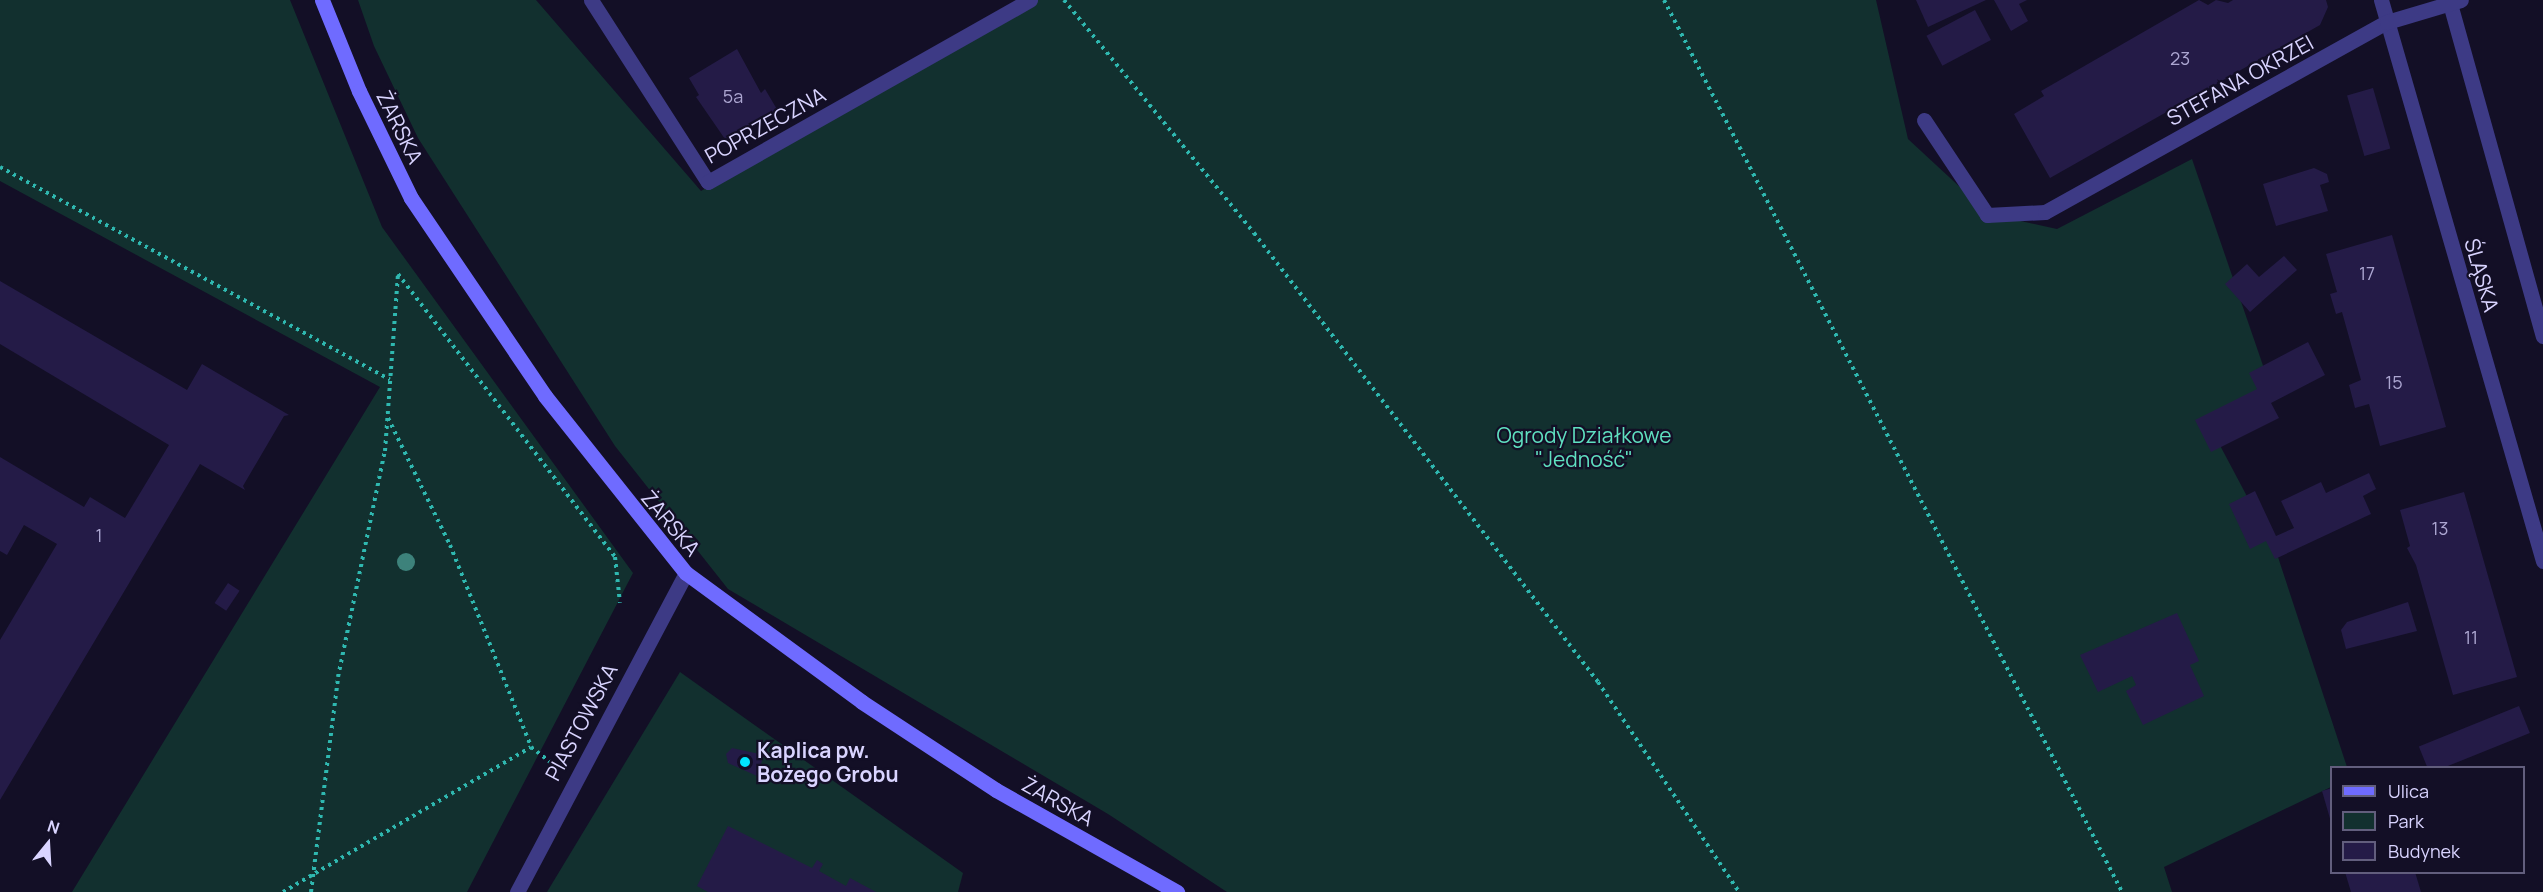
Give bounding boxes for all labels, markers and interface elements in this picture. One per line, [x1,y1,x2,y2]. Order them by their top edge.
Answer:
street label: STEFANA OKRZEI [2162,29,2318,131]
house number: 23 [2170,47,2190,69]
street label: POPRZECZNA [700,82,830,168]
house number: 5a [723,85,743,107]
street label: ŻARSKA [372,86,428,168]
street label: ŚLĄSKA [2460,235,2504,315]
house number: 17 [2359,262,2375,284]
house number: 15 [2385,371,2403,393]
park label: Ogrody Działkowe "Jedność" [1497,422,1671,472]
street label: ŻARSKA [636,485,706,561]
house number: 13 [2432,517,2448,539]
house number: 1 [95,524,103,546]
house number: 11 [2464,626,2478,648]
street label: PIASTOWSKA [540,659,622,785]
place label: Kaplica pw. Bożego Grobu [757,737,899,787]
marker: Kaplica pw. Bożego Grobu [738,755,752,769]
legend [2330,766,2525,874]
street label: ŻARSKA [1018,771,1098,831]
text: Ulica [2388,779,2429,803]
text: Park [2388,809,2424,833]
north arrow [18,814,78,874]
text: N [45,815,62,839]
text: Budynek [2388,839,2460,863]

